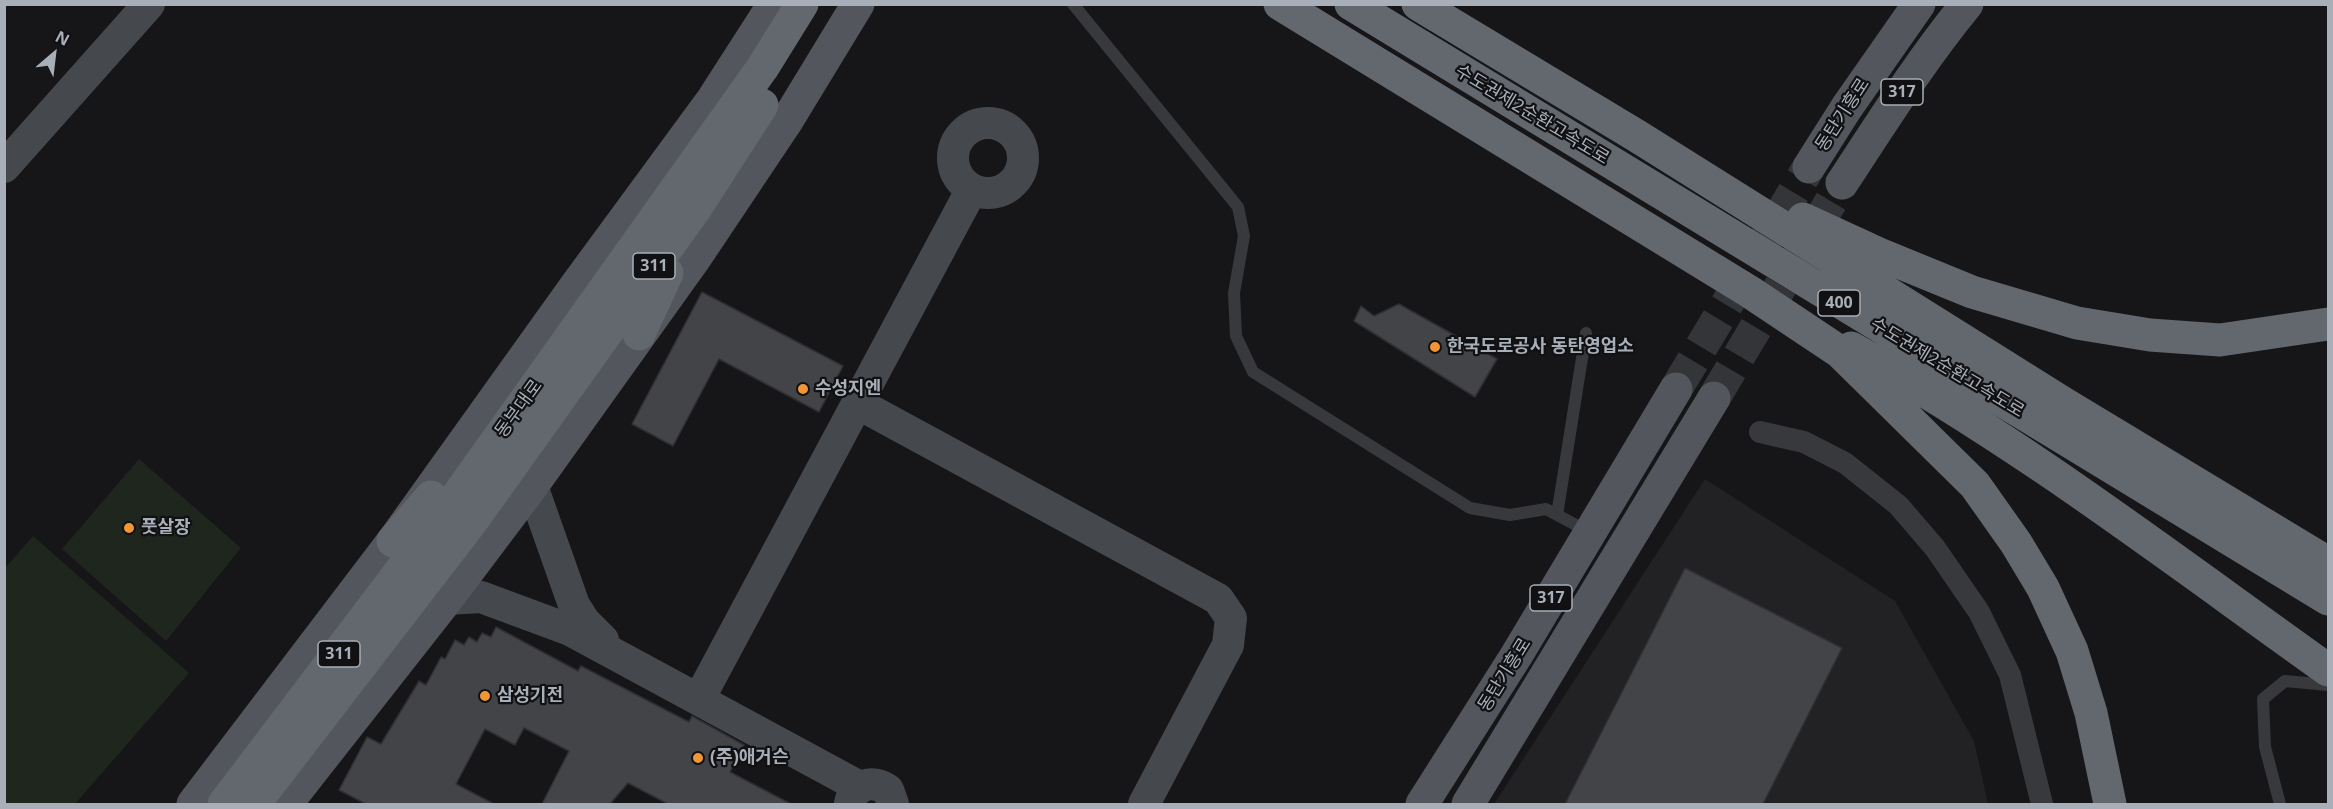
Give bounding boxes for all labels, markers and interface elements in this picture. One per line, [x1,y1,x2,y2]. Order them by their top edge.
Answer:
north arrow [24,24,84,84]
text: N [52,25,73,51]
street label: 수도권제2순환고속도로 [1451,60,1613,170]
street label: 동탄기흥로 [1811,74,1875,156]
road number: 317 [1881,79,1923,105]
road number: 311 [633,253,675,279]
road number: 400 [1818,290,1860,316]
street label: 수도권제2순환고속도로 [1866,313,2028,423]
place label: 한국도로공사 동탄영업소 [1447,336,1634,358]
marker: 한국도로공사 동탄영업소 [1428,340,1442,354]
street label: 동부대로 [491,376,547,442]
place label: 수성지엔 [815,378,881,400]
marker: 수성지엔 [796,382,810,396]
place label: 풋살장 [141,517,191,539]
marker: 풋살장 [122,521,136,535]
road number: 317 [1530,585,1572,611]
street label: 동탄기흥로 [1474,634,1536,716]
road number: 311 [318,641,360,667]
place label: 삼성기전 [497,685,563,707]
marker: 삼성기전 [478,689,492,703]
place label: (주)애거슨 [710,747,788,769]
marker: (주)애거슨 [691,751,705,765]

